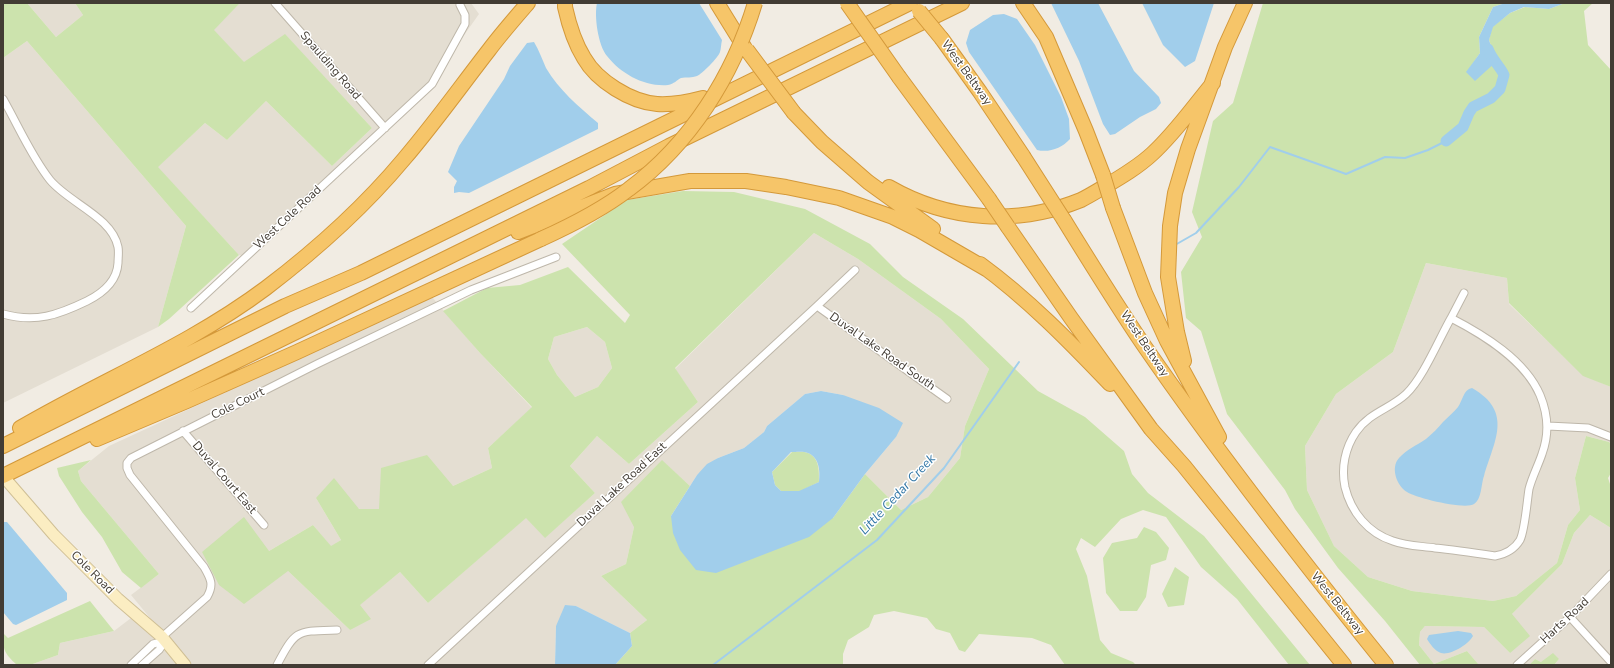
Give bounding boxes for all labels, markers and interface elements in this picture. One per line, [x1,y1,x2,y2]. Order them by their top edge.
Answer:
street label: Spaulding Road [296,29,364,103]
street label: West Beltway [938,38,994,108]
street label: West Cole Road [251,183,325,253]
street label: West Beltway [1117,308,1171,380]
street label: Duval Lake Road South [826,310,938,394]
street label: Cole Court [209,385,267,423]
street label: Duval Court East [189,439,259,517]
street label: Duval Lake Road East [574,440,670,530]
water label: Little Cedar Creek [857,452,939,538]
street label: Cole Road [67,548,117,598]
street label: West Beltway [1307,570,1367,638]
street label: Harts Road [1538,595,1592,647]

